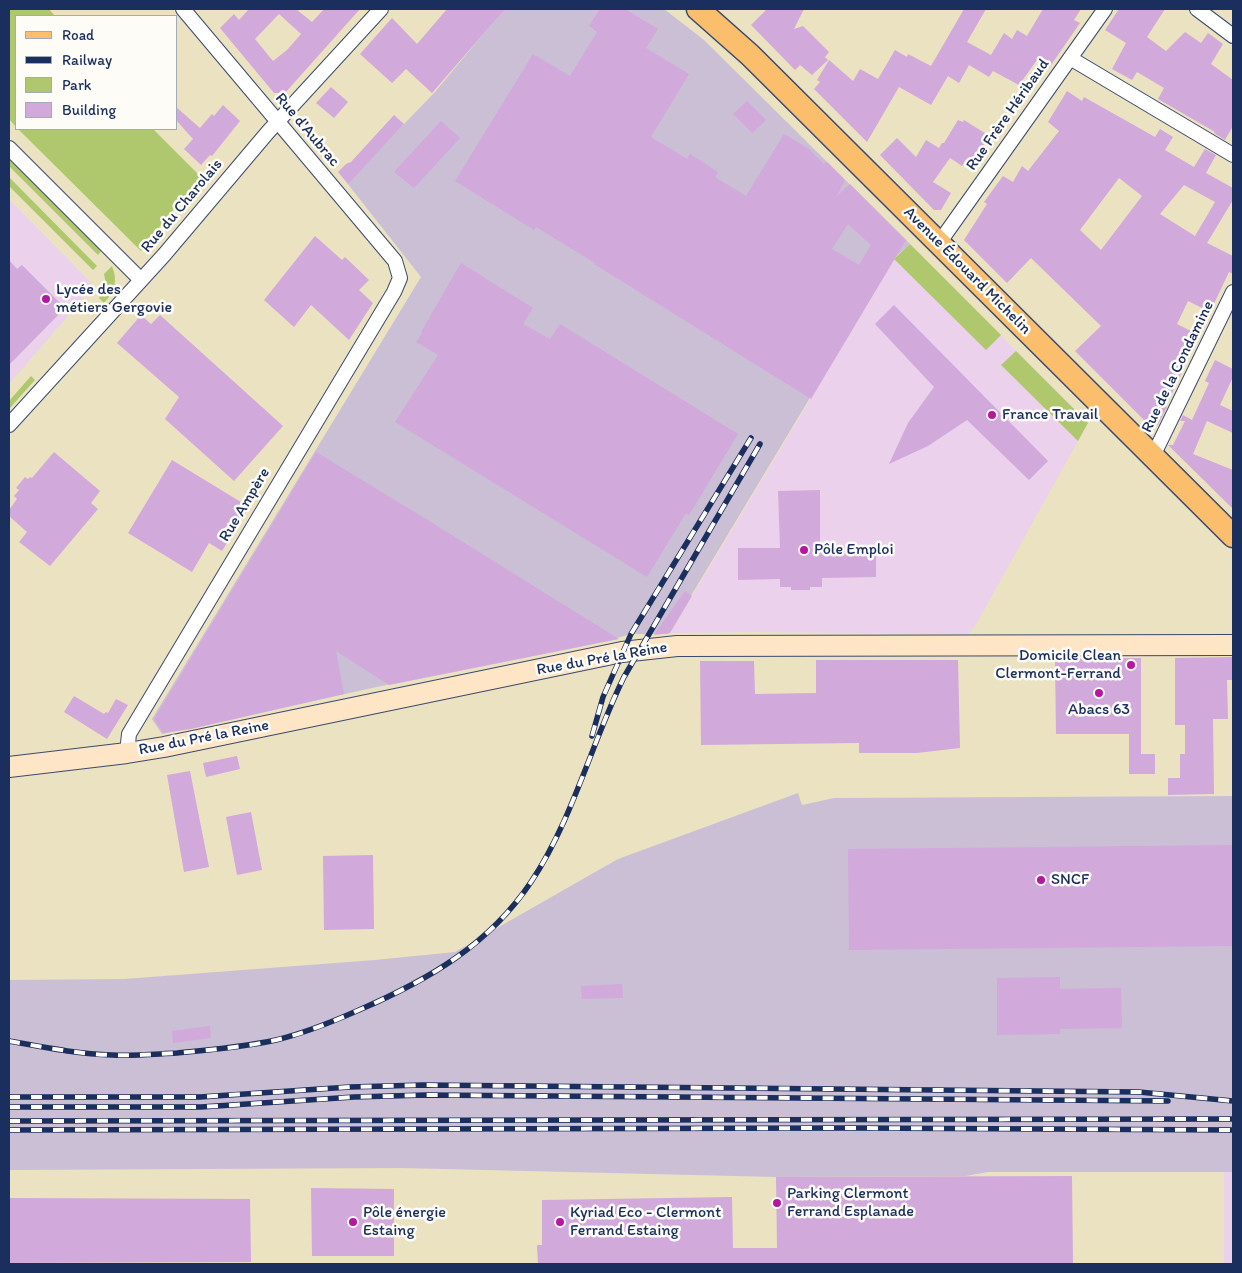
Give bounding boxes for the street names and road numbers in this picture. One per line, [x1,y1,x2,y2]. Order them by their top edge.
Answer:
street label: Rue Frère Héribaud [962,55,1054,175]
street label: Rue d'Aubrac [271,89,343,171]
street label: Rue du Charolais [137,155,227,257]
street label: Avenue Édouard Michelin [899,203,1035,339]
street label: Rue de la Condamine [1138,298,1218,436]
street label: Rue Ampère [215,465,275,545]
street label: Rue du Pré la Reine [535,638,669,680]
street label: Rue du Pré la Reine [137,716,271,760]

